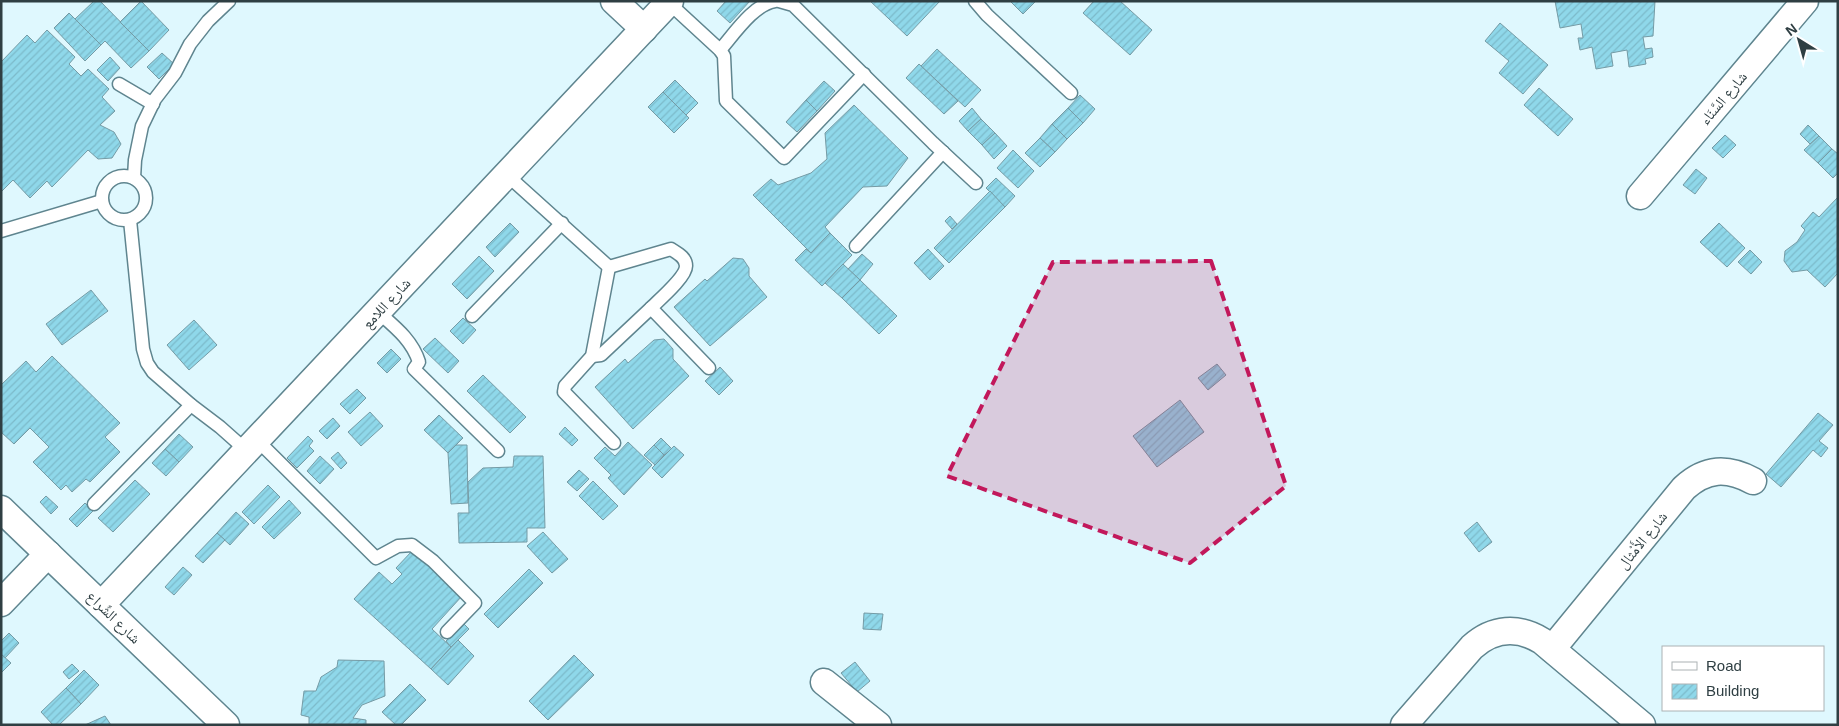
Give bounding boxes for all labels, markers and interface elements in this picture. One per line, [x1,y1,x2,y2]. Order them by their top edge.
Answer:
north arrow [1774,15,1824,65]
text: N [1782,20,1800,39]
street label: شارع السَّنَاء [1696,68,1752,129]
street label: شارع اللامع [358,274,415,333]
street label: شارع الأَمْثال [1613,507,1672,573]
street label: شارع الشِّراع [82,587,144,648]
legend [1662,646,1824,711]
text: Road [1706,657,1742,674]
text: Building [1706,682,1759,699]

